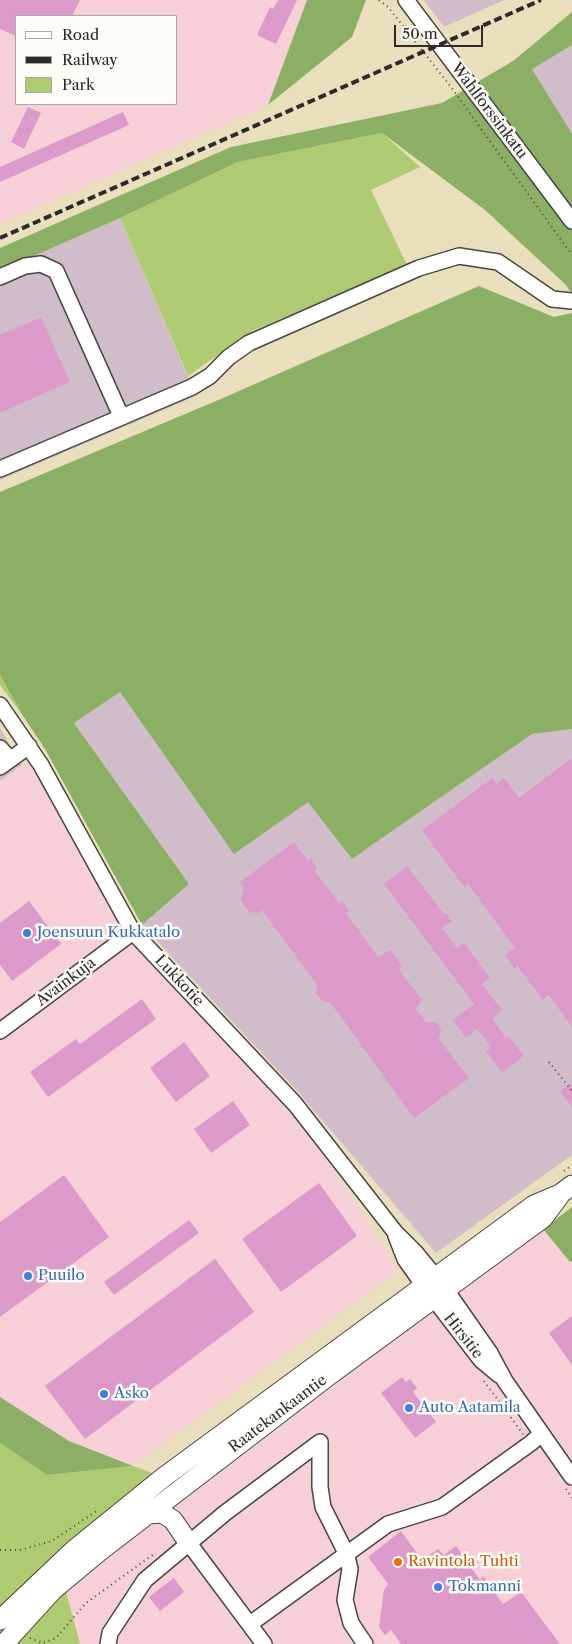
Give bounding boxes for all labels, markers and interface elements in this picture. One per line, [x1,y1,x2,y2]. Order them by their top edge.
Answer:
legend [15,15,178,105]
scale bar [397,15,486,47]
text: 50 m [402,24,438,43]
text: Road [62,25,99,44]
text: Railway [62,50,118,69]
street label: Wahlforssinkatu [447,60,531,162]
text: Park [62,75,95,94]
place label: Joensuun Kukkatalo [37,924,180,942]
marker: Joensuun Kukkatalo [21,927,33,939]
street label: Lukkotie [151,952,207,1010]
street label: Avainkuja [33,954,99,1010]
place label: Puuilo [38,1267,85,1285]
marker: Puuilo [22,1270,34,1282]
street label: Hirsitie [440,1310,486,1362]
street label: Raatekankaantie [225,1371,331,1457]
place label: Asko [114,1385,149,1403]
marker: Asko [98,1388,110,1400]
place label: Auto Aatamila [419,1399,521,1417]
marker: Auto Aatamila [403,1402,415,1414]
place label: Ravintola Tuhti [408,1553,519,1571]
marker: Ravintola Tuhti [392,1556,404,1568]
place label: Tokmanni [448,1578,521,1596]
marker: Tokmanni [432,1581,444,1593]

